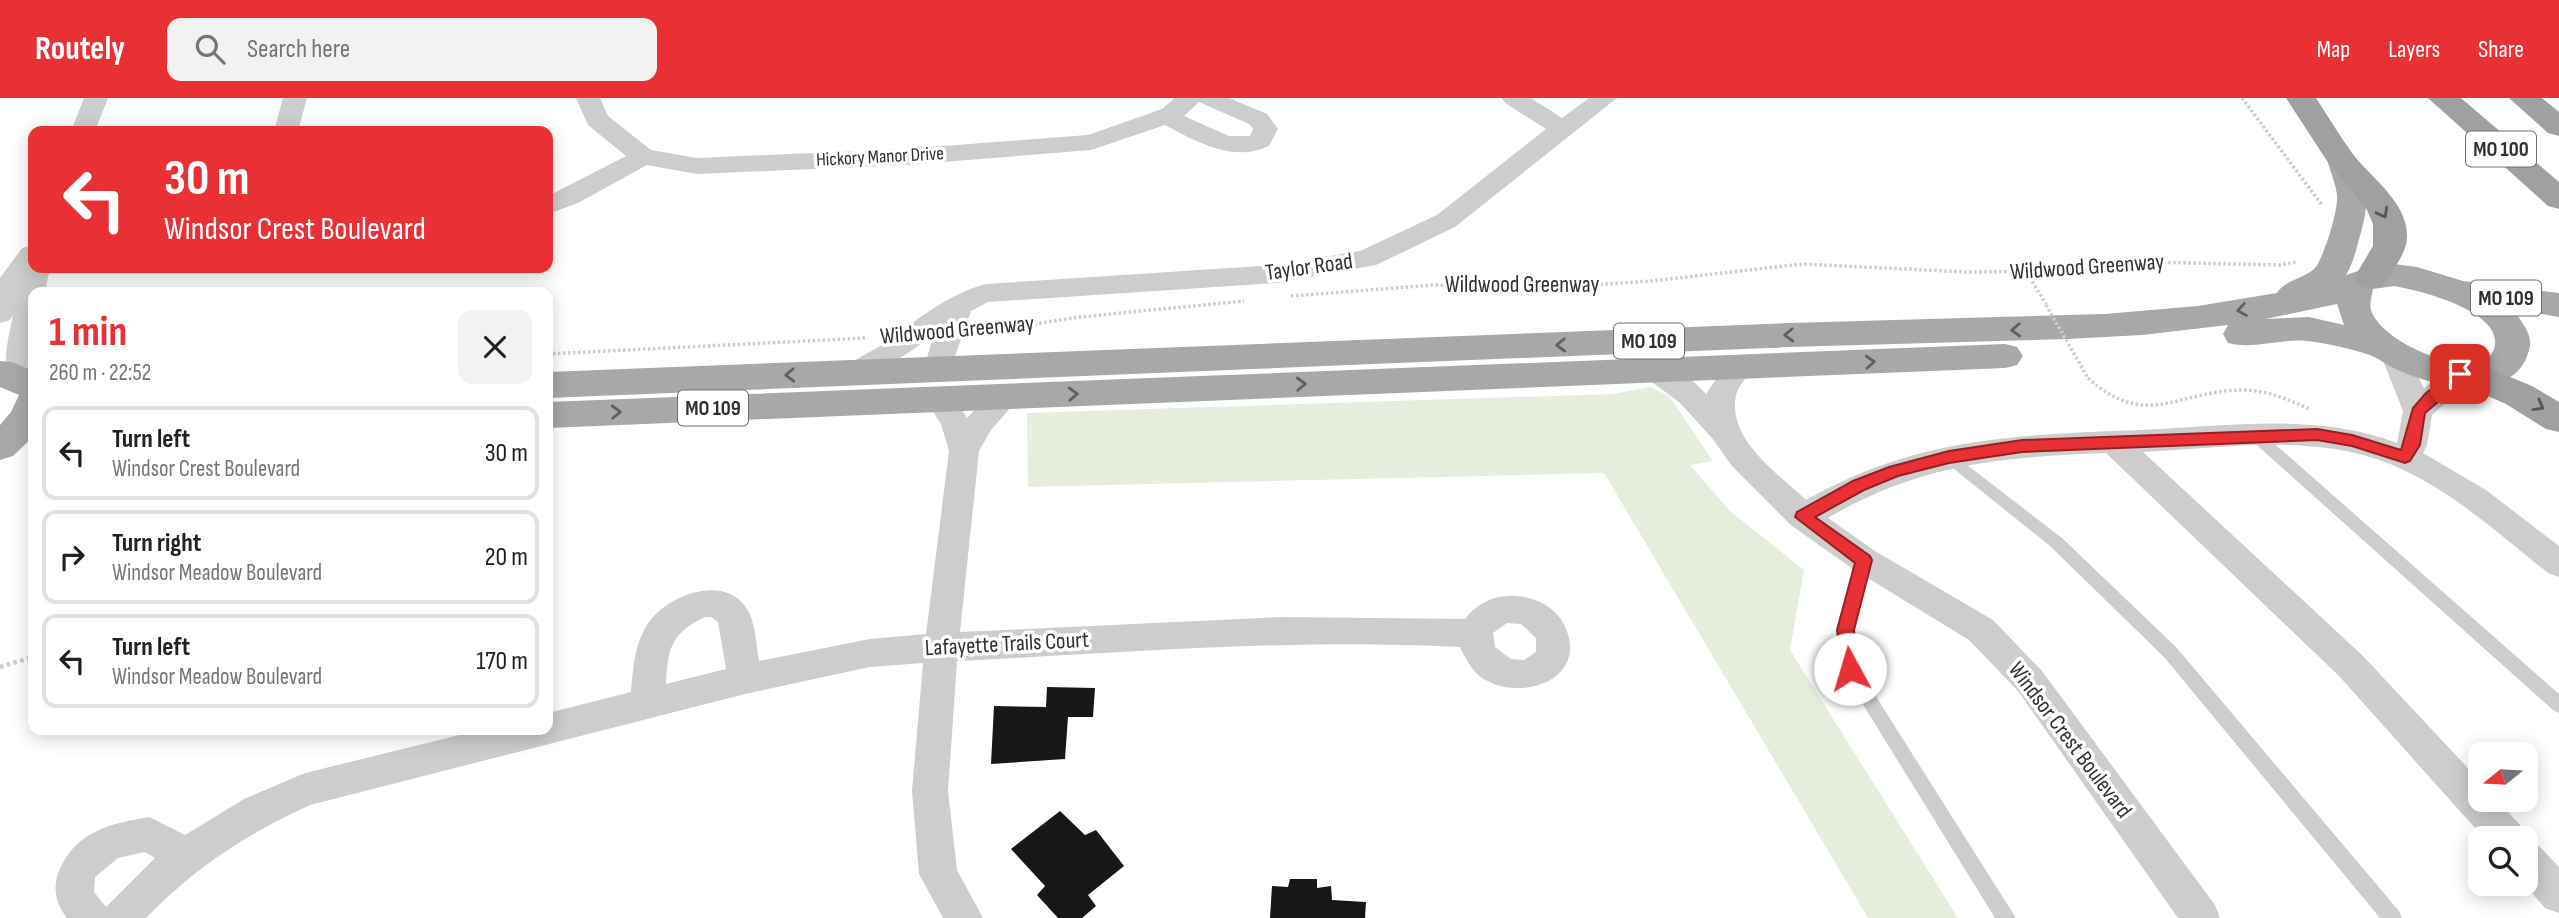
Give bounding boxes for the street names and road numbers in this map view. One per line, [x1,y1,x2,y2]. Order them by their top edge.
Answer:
road number: MO 100 [2466,132,2536,166]
street label: Hickory Manor Drive [816,142,944,172]
street label: Taylor Road [1264,247,1354,287]
street label: Wildwood Greenway [2009,248,2165,286]
street label: Wildwood Greenway [1445,271,1599,299]
road number: MO 109 [2471,280,2541,316]
street label: Wildwood Greenway [879,309,1035,351]
road number: MO 109 [1614,324,1684,358]
road number: MO 109 [678,390,748,426]
street label: Lafayette Trails Court [924,626,1090,662]
street label: Windsor Crest Boulevard [2002,656,2138,824]

